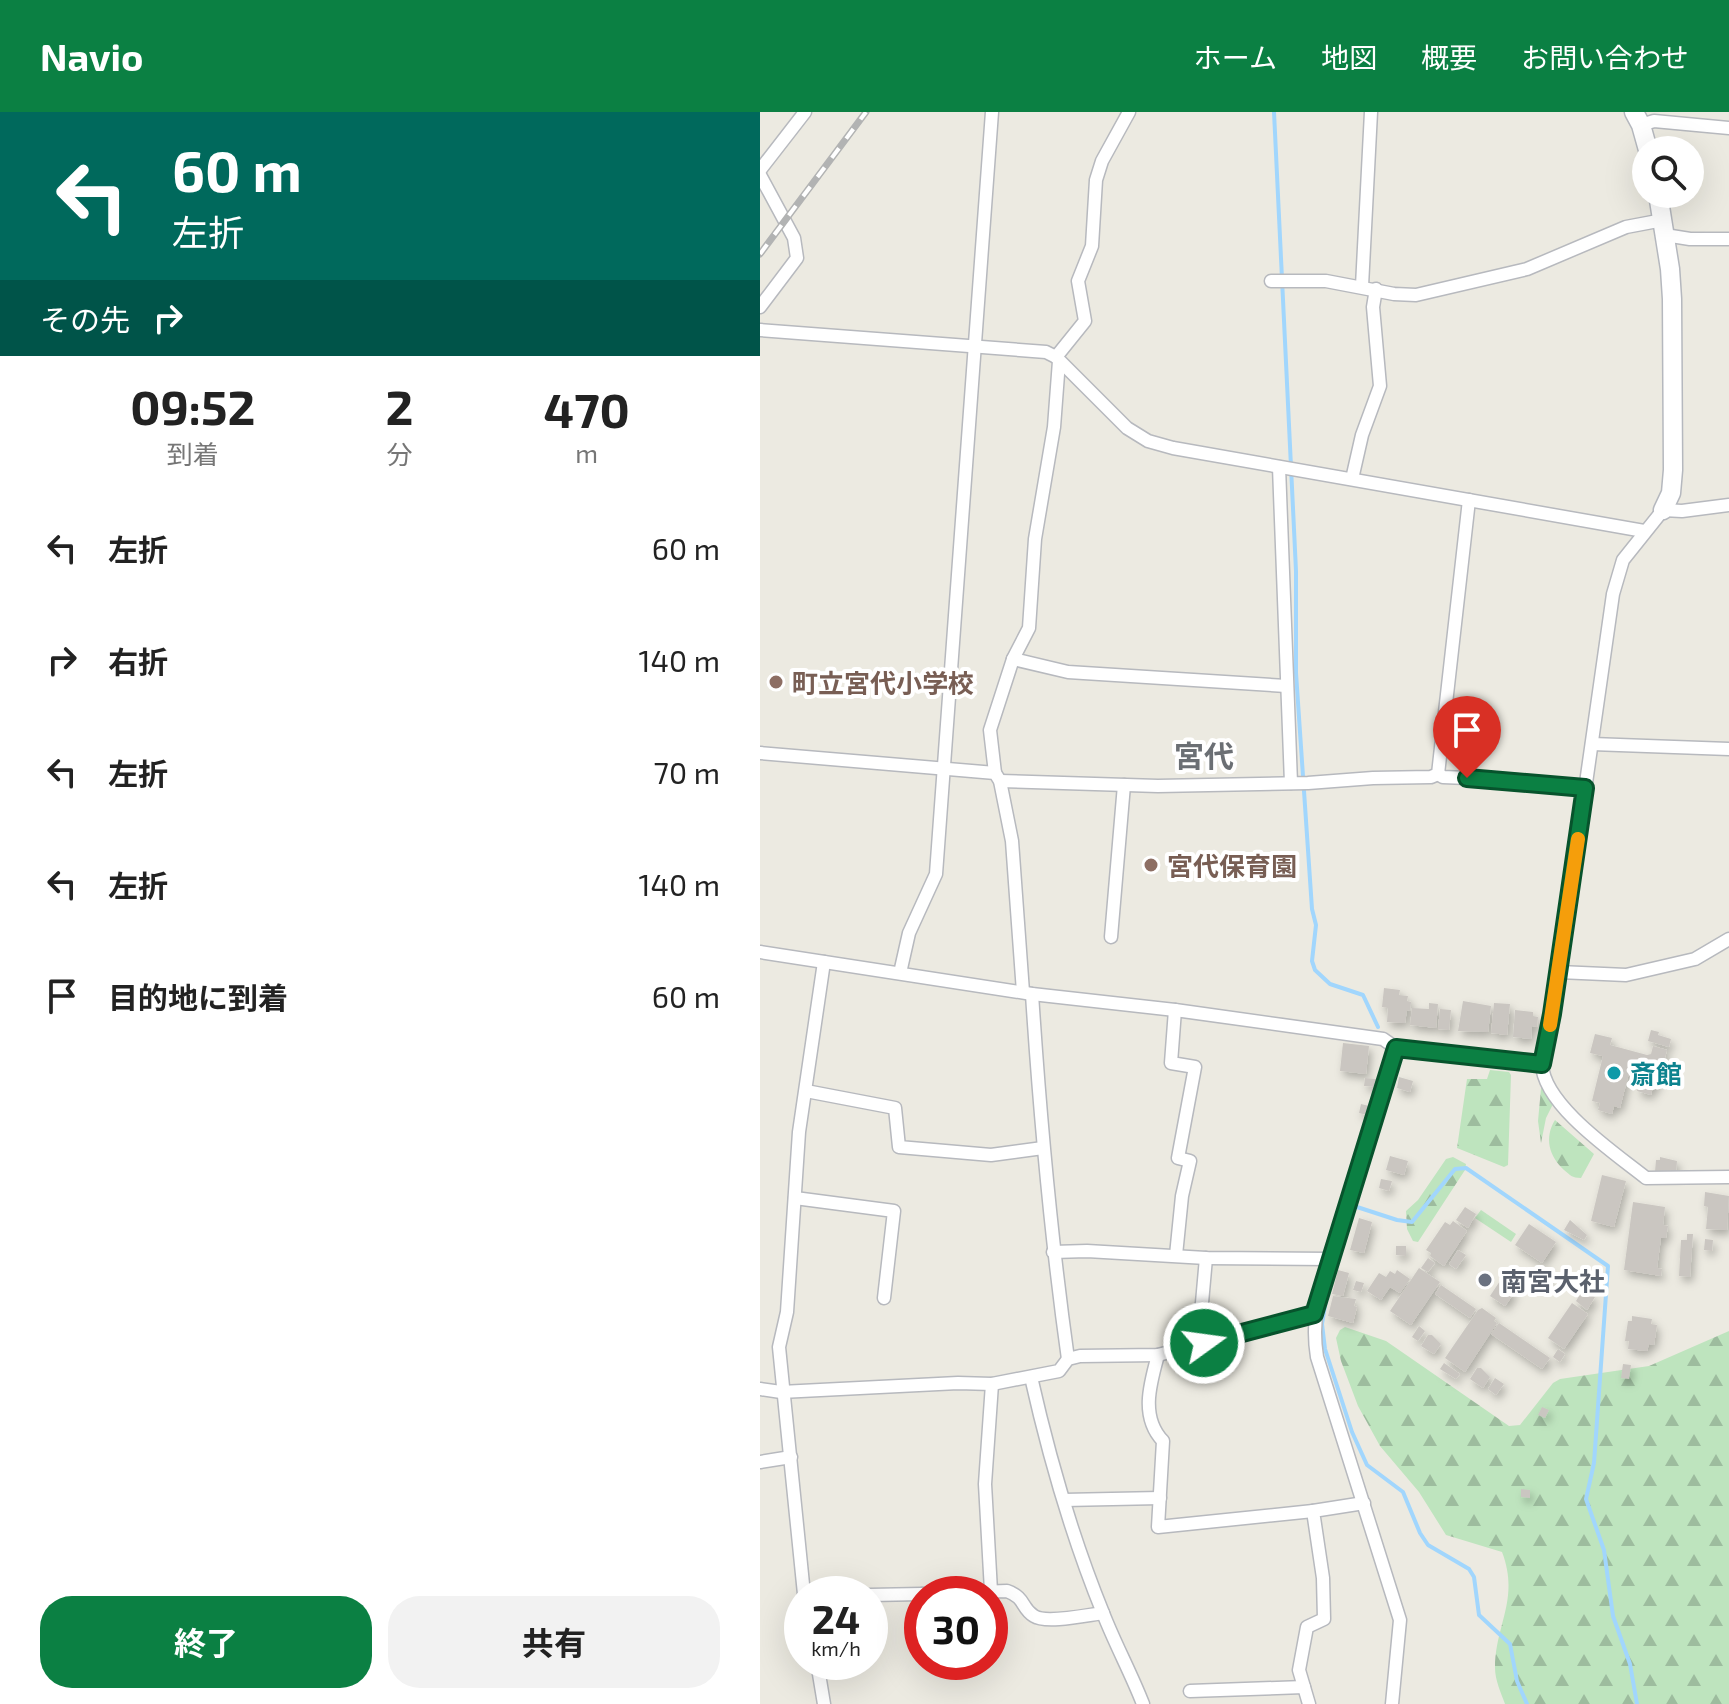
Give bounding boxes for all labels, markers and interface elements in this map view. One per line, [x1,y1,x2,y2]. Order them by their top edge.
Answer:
text: Navio [40,33,143,79]
text: ホーム [1194,40,1277,74]
text: 地図 [1321,40,1377,74]
text: 概要 [1421,40,1477,74]
text: お問い合わせ [1521,40,1689,74]
text: 60 m [172,136,302,203]
map controls [1632,136,1704,208]
button: search [1632,136,1704,208]
icon: left [40,144,144,248]
text: 左折 [172,210,244,253]
icon: right [146,296,190,340]
text: その先 [40,301,130,337]
text: 09:52 [130,377,255,435]
text: 2 [386,377,413,435]
text: 470 [544,380,630,438]
text: m [575,437,598,468]
text: 到着 [167,438,219,469]
text: 分 [387,438,413,469]
icon: left [40,526,84,570]
text: 60 m [652,530,720,566]
text: 左折 [108,531,168,567]
icon: right [40,638,84,682]
text: 140 m [639,642,720,678]
text: 右折 [108,643,168,679]
place label: 町立宮代小学校 [792,667,974,698]
marker: 町立宮代小学校 [767,673,785,691]
pin [1433,696,1501,778]
icon: arrive [1445,708,1489,752]
district label: 宮代 [1174,737,1234,773]
icon: left [40,750,84,794]
text: 70 m [654,754,720,790]
text: 左折 [108,755,168,791]
place label: 宮代保育園 [1167,850,1297,881]
marker: 宮代保育園 [1142,856,1160,874]
icon: left [40,862,84,906]
text: 140 m [639,866,720,902]
text: 左折 [108,867,168,903]
icon: arrive [40,974,84,1018]
text: 60 m [652,978,720,1014]
text: 目的地に到着 [108,979,288,1015]
place label: 斎館 [1630,1058,1682,1089]
marker: 斎館 [1605,1064,1623,1082]
place label: 南宮大社 [1501,1265,1605,1296]
marker: 南宮大社 [1476,1271,1494,1289]
position arrow [1162,1301,1246,1385]
speed limit sign: 30 [904,1576,1008,1680]
text: 24 [812,1594,860,1642]
button: 終了 [40,1596,372,1688]
button: 共有 [388,1596,720,1688]
text: km/h [811,1636,861,1660]

